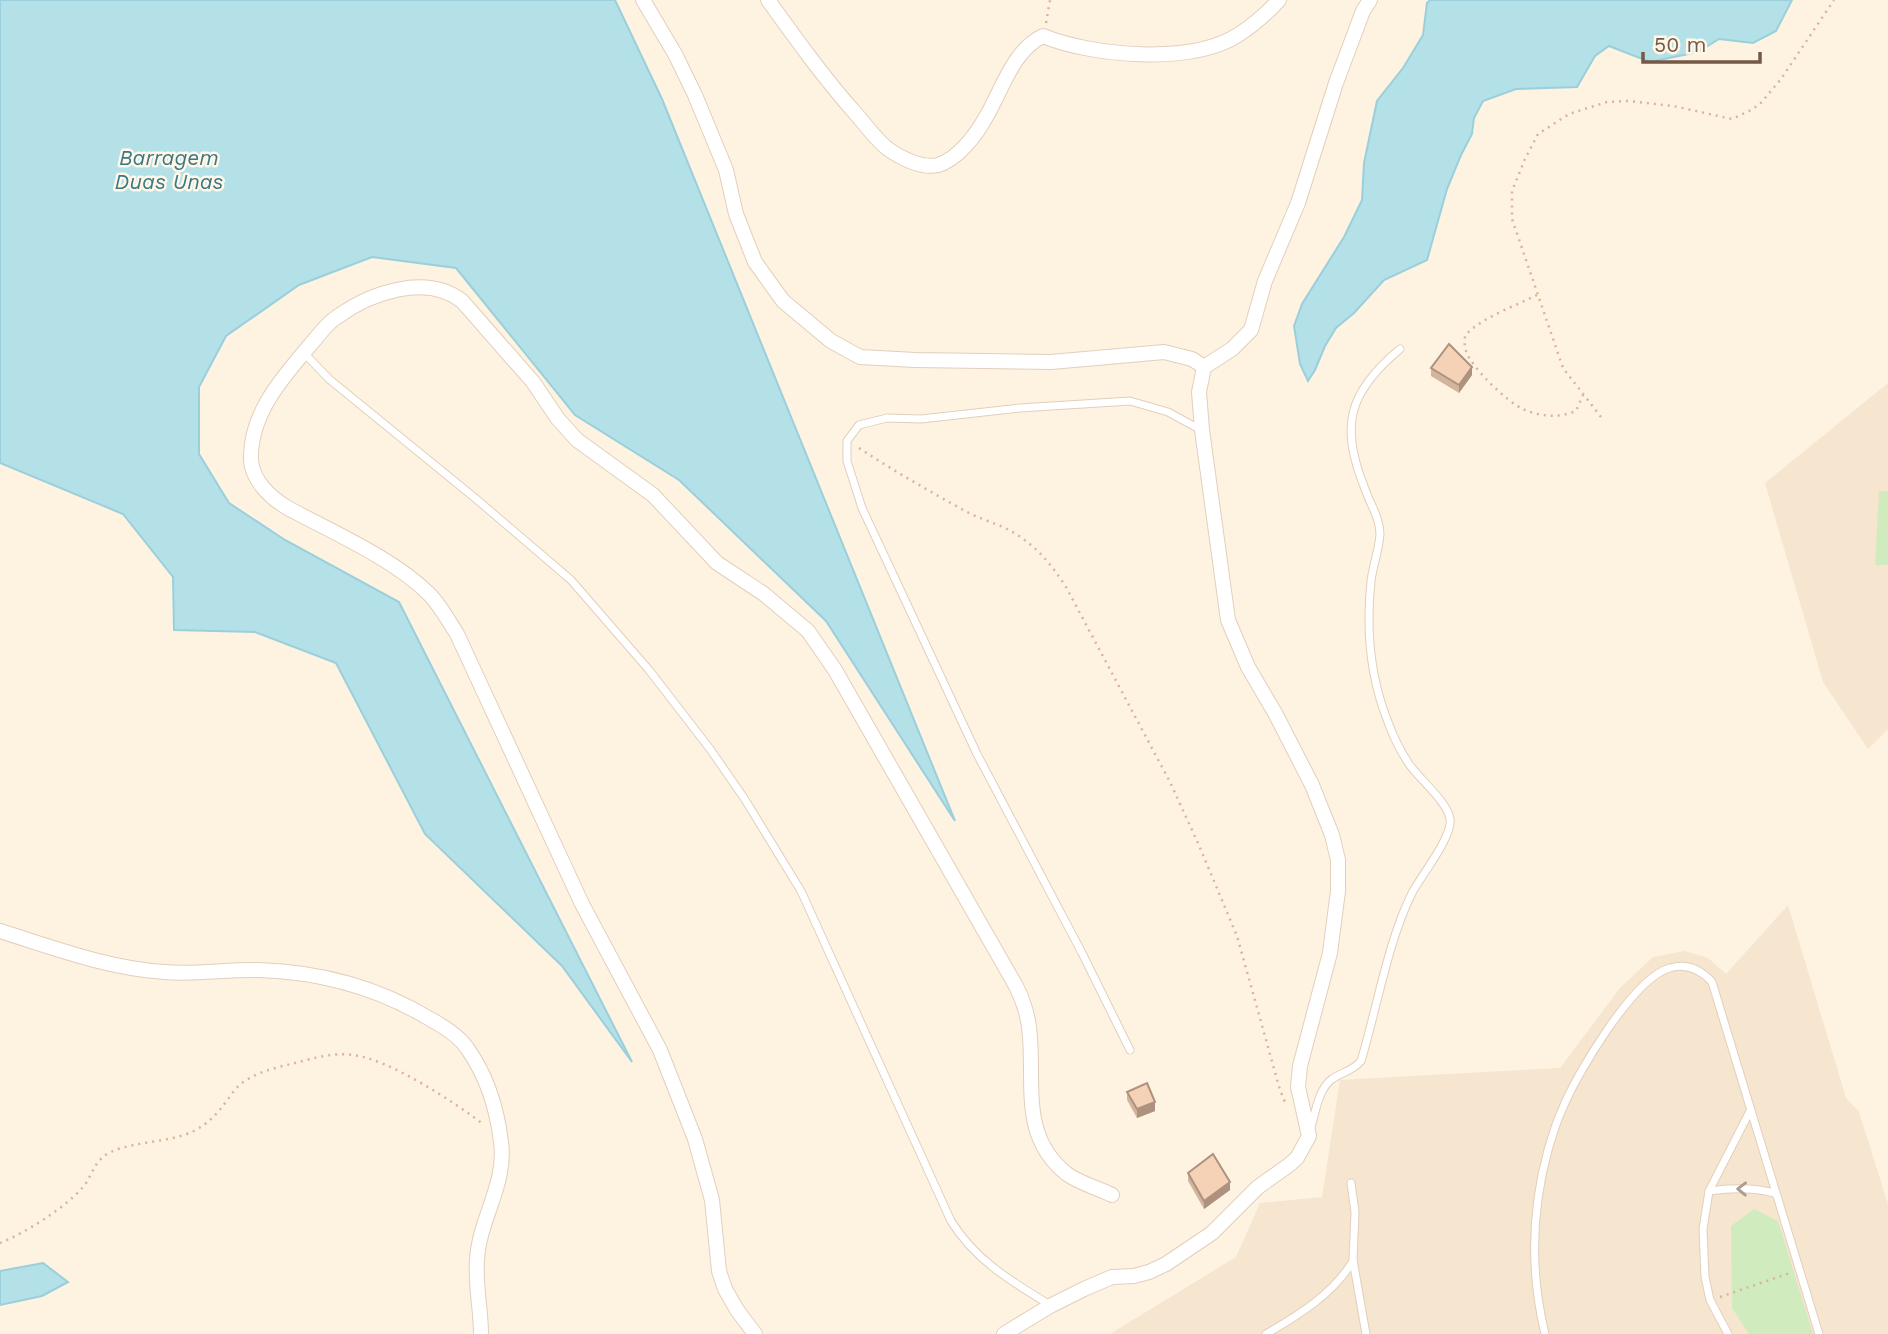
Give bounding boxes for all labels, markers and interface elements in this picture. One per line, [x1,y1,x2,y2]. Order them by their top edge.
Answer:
scale bar [1643,21,1760,65]
text: 50 m [1654,32,1706,57]
water label: Barragem Duas Unas [115,145,224,194]
one-way arrow [1736,1181,1747,1196]

